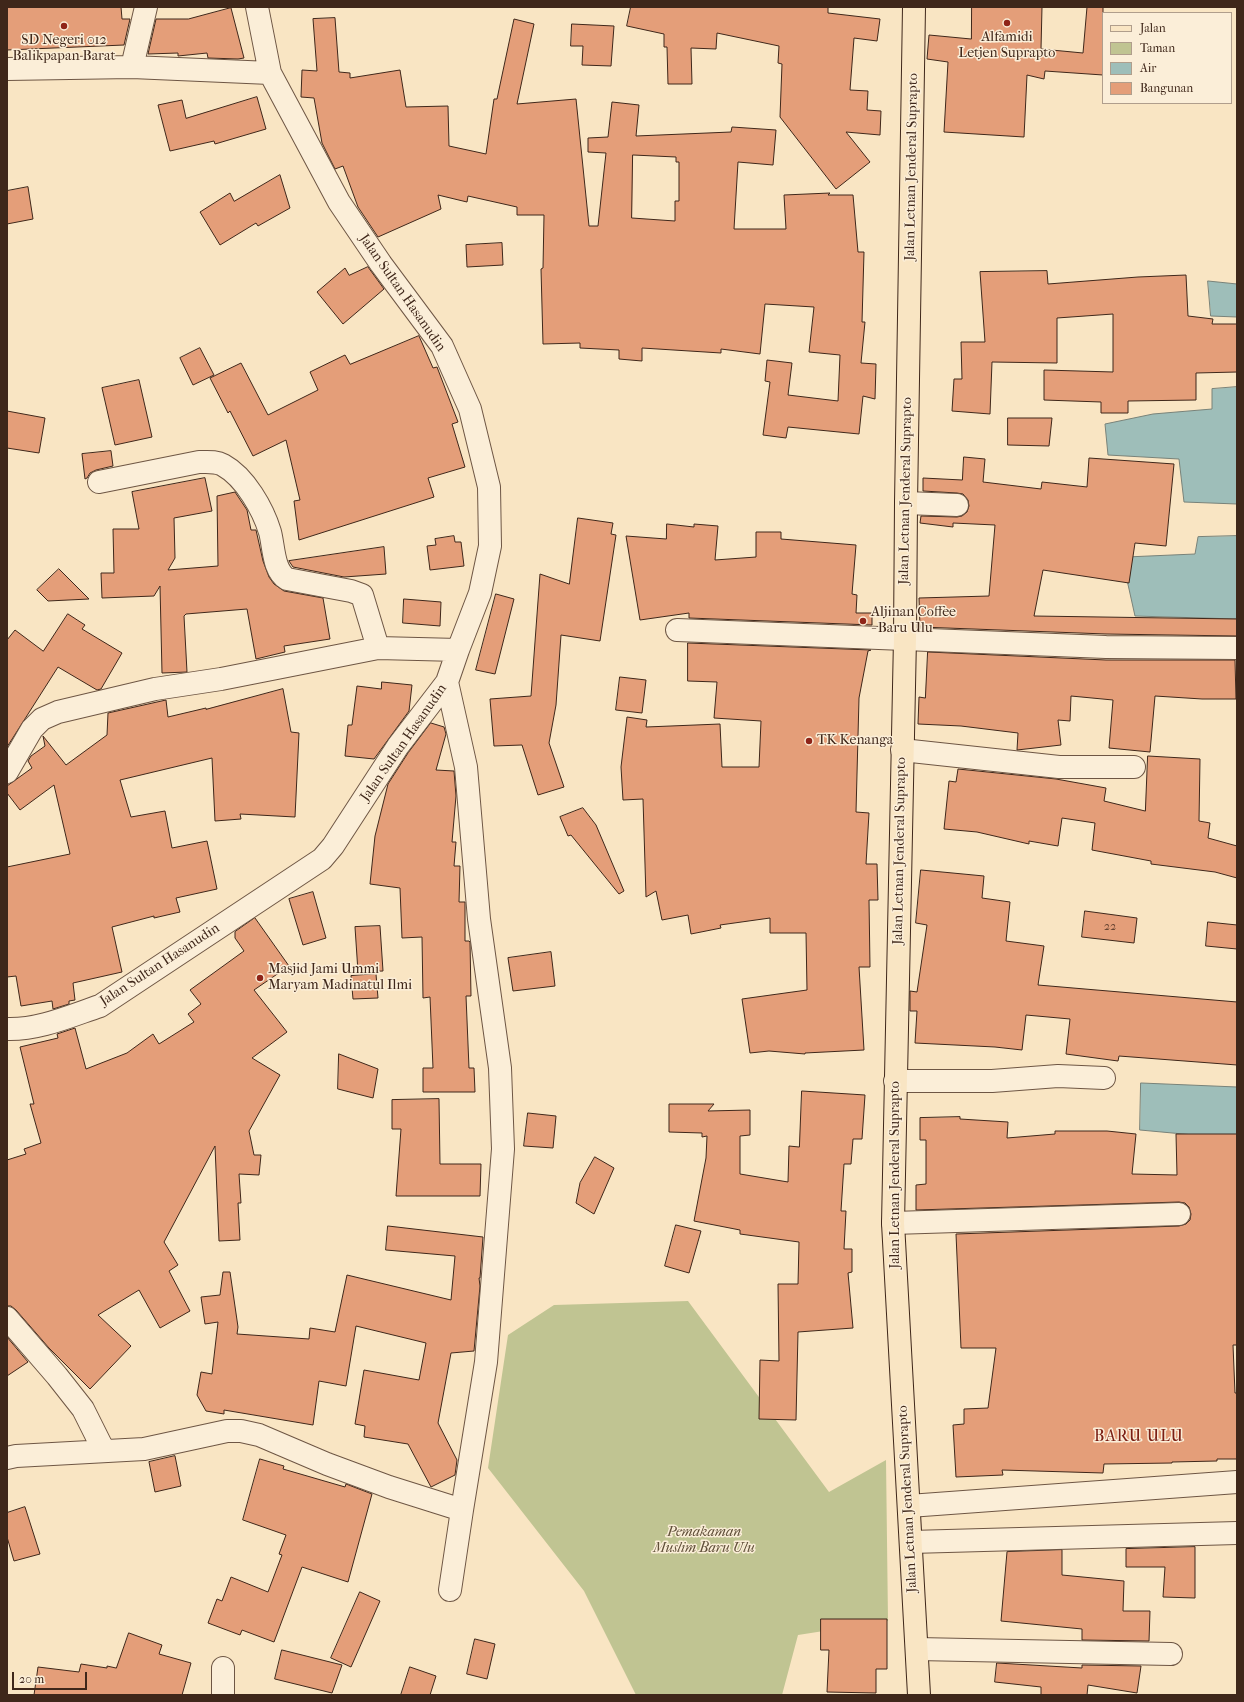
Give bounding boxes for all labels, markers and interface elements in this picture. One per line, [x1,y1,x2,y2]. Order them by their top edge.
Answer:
legend [1102,12,1232,104]
marker: Alfamidi Letjen Suprapto [1002,18,1012,28]
marker: SD Negeri 012 Balikpapan Barat [59,21,69,31]
text: Jalan [1140,21,1166,35]
place label: Alfamidi Letjen Suprapto [959,30,1055,62]
place label: SD Negeri 012 Balikpapan Barat [12,33,116,66]
text: Taman [1140,41,1175,55]
text: Air [1140,61,1156,75]
street label: Jalan Letnan Jenderal Suprapto [902,73,922,261]
text: Bangunan [1140,81,1193,95]
street label: Jalan Sultan Hasanudin [355,231,449,355]
street label: Jalan Letnan Jenderal Suprapto [896,397,916,585]
place label: Aljinan Coffee - Baru Ulu [871,605,956,638]
marker: Aljinan Coffee - Baru Ulu [858,616,868,626]
street label: Jalan Sultan Hasanudin [357,681,451,805]
place label: TK Kenanga [817,733,893,749]
marker: TK Kenanga [804,736,814,746]
street label: Jalan Letnan Jenderal Suprapto [890,757,910,945]
street label: Jalan Sultan Hasanudin [97,920,223,1010]
house number: 22 [1104,920,1116,934]
place label: Masjid Jami Ummi Maryam Madinatul Ilmi [268,962,412,994]
marker: Masjid Jami Ummi Maryam Madinatul Ilmi [255,973,265,983]
street label: Jalan Letnan Jenderal Suprapto [888,1081,904,1269]
street label: Jalan Letnan Jenderal Suprapto [895,1405,921,1593]
district label: BARU ULU [1094,1427,1184,1447]
park label: Pemakaman Muslim Baru Ulu [653,1525,755,1558]
scale bar [14,1664,89,1690]
text: 20 m [19,1672,44,1686]

